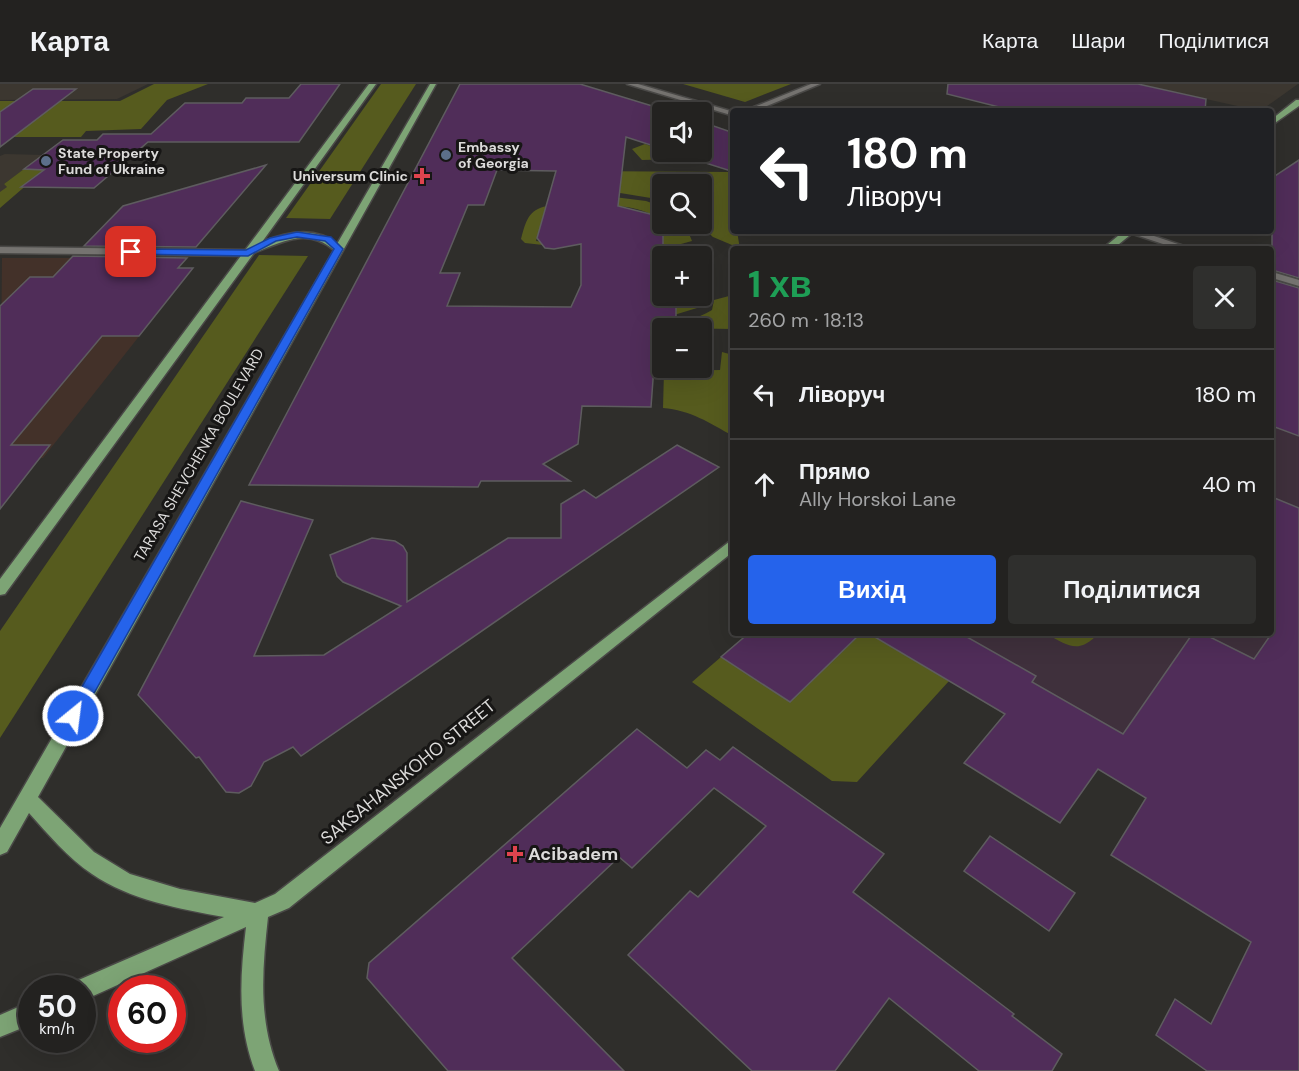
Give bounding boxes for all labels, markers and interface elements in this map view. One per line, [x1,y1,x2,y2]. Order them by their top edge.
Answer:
text: Карта [30,23,109,60]
text: Карта [982,27,1038,55]
text: Шари [1071,27,1126,55]
text: Поділитися [1159,27,1269,55]
map controls [652,102,712,378]
button: sound [652,102,712,162]
text: 180 m [847,126,968,181]
icon: left [748,132,826,210]
place label: Embassy of Georgia [458,138,529,172]
place label: State Property Fund of Ukraine [58,144,165,178]
marker: Embassy of Georgia [439,148,453,162]
marker: State Property Fund of Ukraine [39,154,53,168]
place label: Universum Clinic [293,167,408,185]
marker: Universum Clinic [413,167,431,185]
button: search [652,174,712,234]
text: Ліворуч [847,179,942,214]
pin [105,226,156,277]
icon: arrive [114,235,147,268]
button: + [652,246,712,306]
text: 1 хв [748,261,812,308]
button: close [1193,266,1256,329]
text: 260 m · 18:13 [748,307,864,333]
button: − [652,318,712,378]
street label: TARASA SHEVCHENKA BOULEVARD [130,345,268,565]
icon: left [748,378,781,411]
text: Ліворуч [799,380,885,409]
text: 180 m [1195,380,1256,409]
text: Прямо [799,457,870,486]
icon: ahead [748,468,781,501]
text: 40 m [1202,470,1256,499]
text: Ally Horskoi Lane [799,486,956,512]
button: Вихід [748,555,996,624]
button: Поділитися [1008,555,1256,624]
position arrow [41,684,105,748]
street label: SAKSAHANSKOHO STREET [316,694,500,850]
place label: Acibadem [528,842,618,866]
marker: Acibadem [506,845,524,863]
speed limit sign: 60 [108,975,186,1053]
text: 50 [37,987,77,1026]
text: km/h [39,1019,75,1039]

